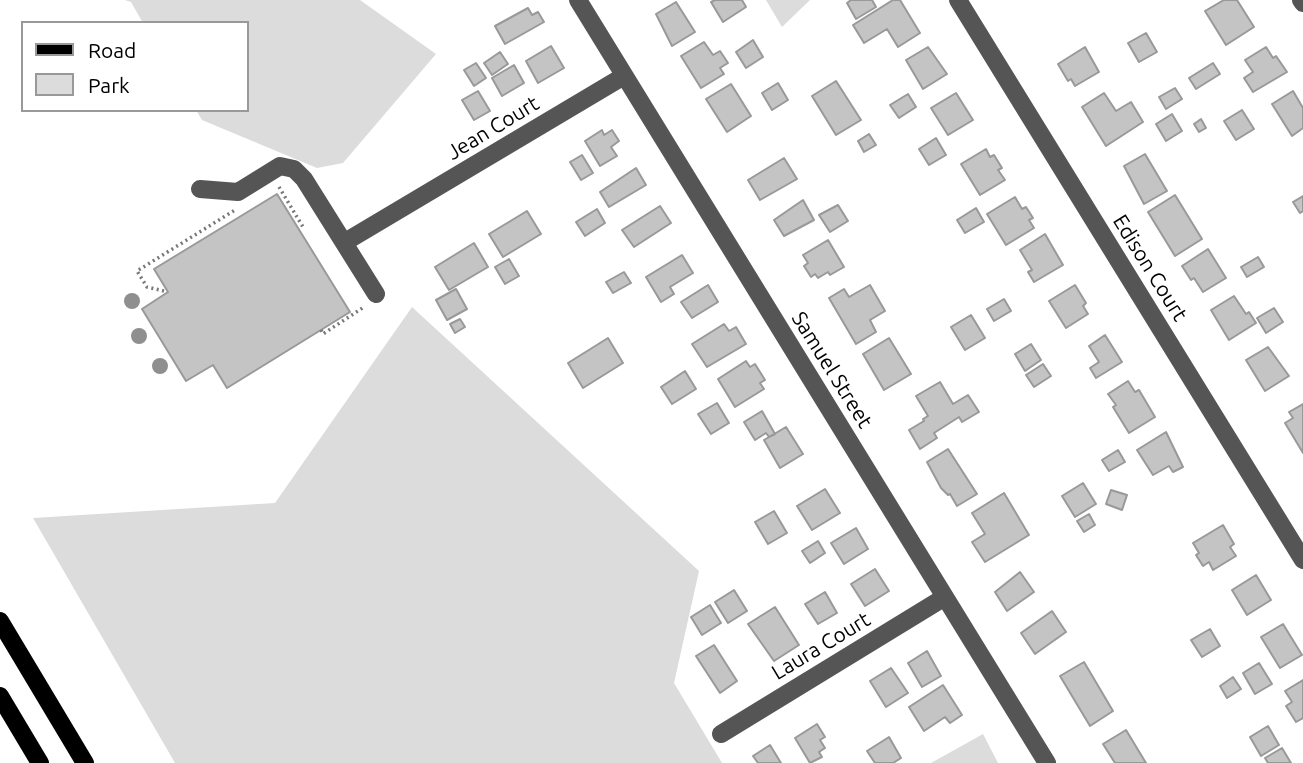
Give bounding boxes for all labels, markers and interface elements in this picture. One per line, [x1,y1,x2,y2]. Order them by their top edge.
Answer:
legend [21,21,248,112]
text: Road [88,38,136,62]
text: Park [88,73,130,97]
street label: Jean Court [442,91,544,165]
street label: Edison Court [1107,210,1193,326]
street label: Samuel Street [786,307,878,433]
street label: Laura Court [767,607,875,685]

